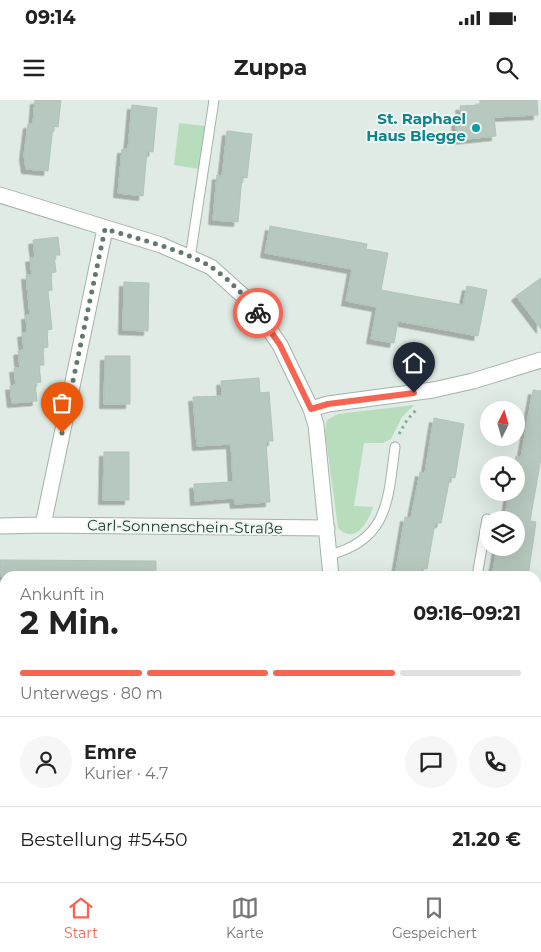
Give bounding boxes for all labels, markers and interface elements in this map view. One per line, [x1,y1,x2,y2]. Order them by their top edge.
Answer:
text: 09:14 [25,6,76,29]
icon: menu [20,54,48,82]
text: Zuppa [234,54,307,81]
icon: search [493,54,521,82]
place label: St. Raphael Haus Blegge [366,109,466,145]
marker: St. Raphael Haus Blegge [470,122,482,134]
courier [233,288,283,338]
icon: bike [244,299,272,327]
pin [393,342,435,393]
icon: home [400,349,428,377]
pin [41,382,83,433]
icon: bag [48,389,76,417]
north arrow [480,401,525,446]
map controls [480,401,525,556]
button: locate [480,456,525,501]
button: layers [480,511,525,556]
street label: Carl-Sonnenschein-Straße [87,515,283,538]
text: Ankunft in [20,585,105,604]
text: 09:16–09:21 [413,602,521,625]
text: 2 Min. [20,603,119,642]
text: Unterwegs · 80 m [20,684,163,703]
button: person [20,736,72,788]
button: chat [405,736,457,788]
button: phone [469,736,521,788]
text: Emre [84,741,137,764]
text: Kurier · 4.7 [84,764,168,783]
text: Bestellung #5450 [20,828,188,851]
text: 21.20 € [452,828,521,851]
tab: Start [64,894,98,942]
tab: Karte [226,894,264,942]
tab: Gespeichert [392,894,477,942]

